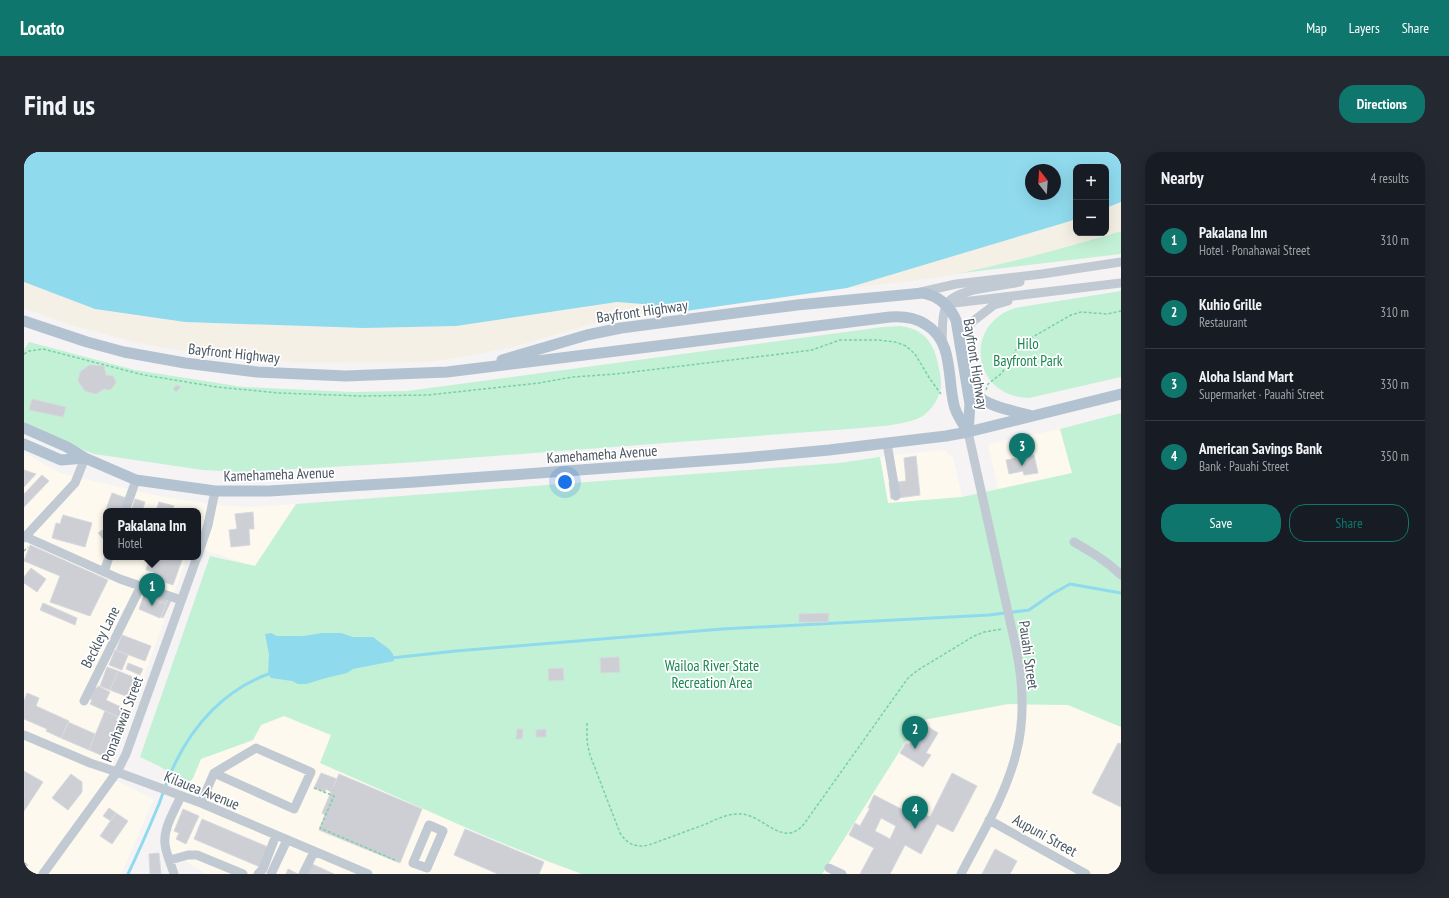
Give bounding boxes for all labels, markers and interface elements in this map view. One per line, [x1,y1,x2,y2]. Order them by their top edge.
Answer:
text: Locato [20,16,65,40]
text: Map [1306,19,1327,37]
text: Layers [1349,19,1380,37]
text: Share [1402,19,1429,37]
button: Directions [1339,85,1425,123]
text: Find us [24,86,95,123]
north arrow [1025,164,1061,200]
map controls [1073,164,1109,236]
button: + [1073,164,1109,200]
text: Nearby [1161,167,1204,189]
text: 4 results [1370,170,1409,187]
button: − [1073,200,1109,236]
text: Pakalana Inn [1199,223,1267,242]
text: 1 [1171,232,1177,249]
text: 310 m [1380,232,1409,249]
text: Hotel · Ponahawai Street [1199,242,1310,259]
street label: Bayfront Highway [595,295,689,327]
text: Kuhio Grille [1199,295,1262,314]
text: 2 [1171,304,1177,321]
text: 310 m [1380,304,1409,321]
text: Restaurant [1199,314,1247,331]
street label: Bayfront Highway [959,317,993,411]
park label: Hilo Bayfront Park [993,334,1063,370]
street label: Bayfront Highway [187,339,281,367]
text: Aloha Island Mart [1199,367,1293,386]
text: 3 [1171,376,1177,393]
text: 330 m [1380,376,1409,393]
text: Supermarket · Pauahi Street [1199,386,1324,403]
pin: 3 [1009,433,1035,466]
text: American Savings Bank [1199,439,1322,458]
street label: Kamehameha Avenue [546,441,658,467]
text: 4 [1171,448,1177,465]
text: 350 m [1380,448,1409,465]
text: Bank · Pauahi Street [1199,458,1289,475]
street label: Kamehameha Avenue [223,463,335,485]
your location [555,472,575,492]
button: Save [1161,504,1281,542]
button: Share [1289,504,1409,542]
popup [103,508,201,560]
text: Pakalana Inn [118,516,186,535]
text: Hotel [118,535,142,552]
pin: 1 [139,573,165,606]
street label: Beckley Lane [76,603,124,671]
street label: Pauahi Street [1015,620,1043,690]
park label: Wailoa River State Recreation Area [665,656,759,692]
street label: Ponahawai Street [97,673,147,765]
pin: 2 [902,716,928,749]
street label: Kilauea Avenue [162,766,242,814]
pin: 4 [902,796,928,829]
street label: Aupuni Street [1009,810,1081,860]

